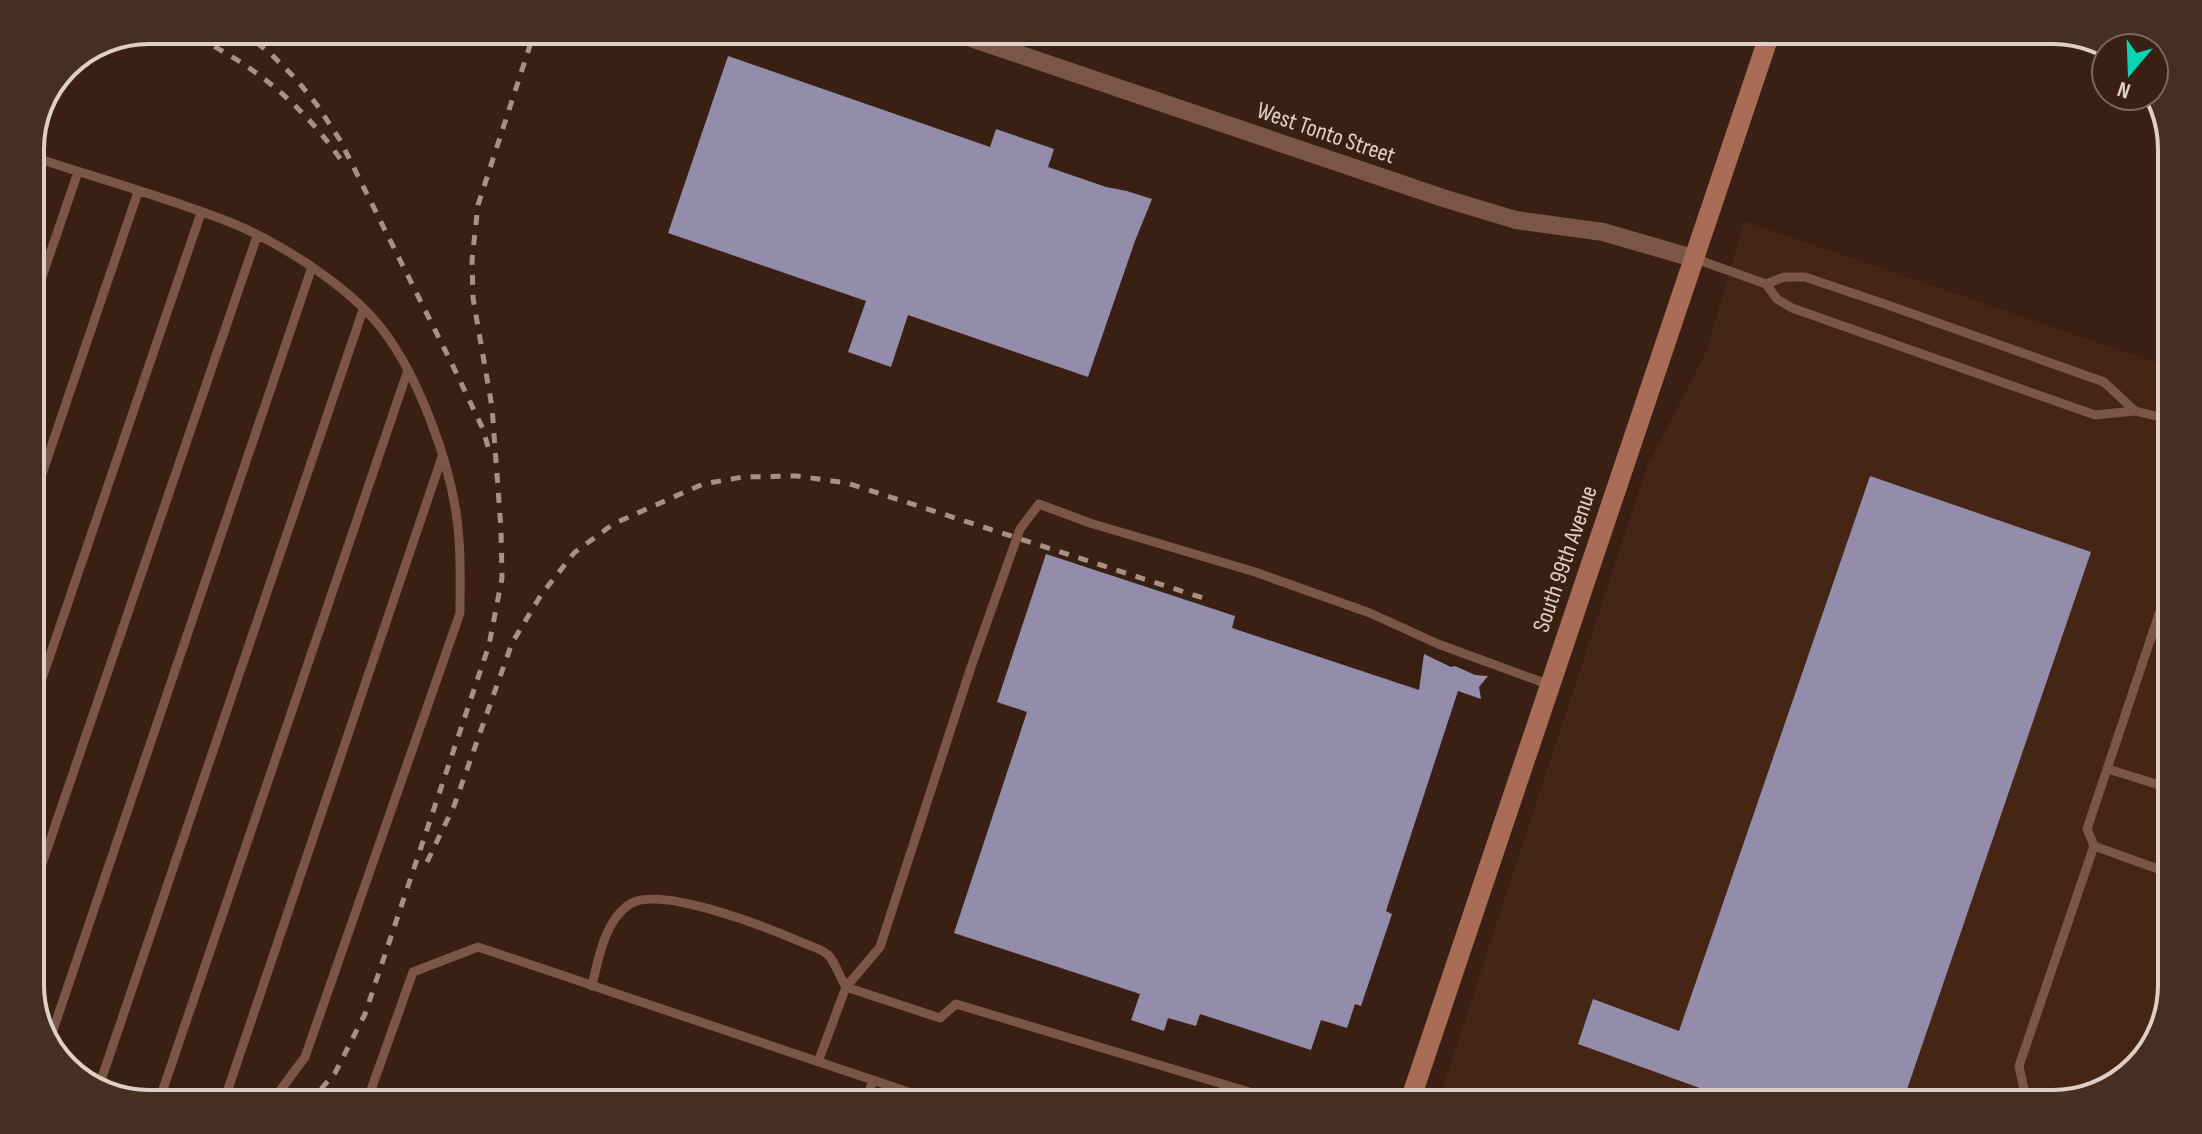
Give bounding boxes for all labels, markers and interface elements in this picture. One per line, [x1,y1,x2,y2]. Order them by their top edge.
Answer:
north arrow [2090,32,2170,112]
text: N [2114,75,2134,104]
street label: West Tonto Street [1253,96,1399,170]
street label: South 99th Avenue [1526,482,1604,636]

